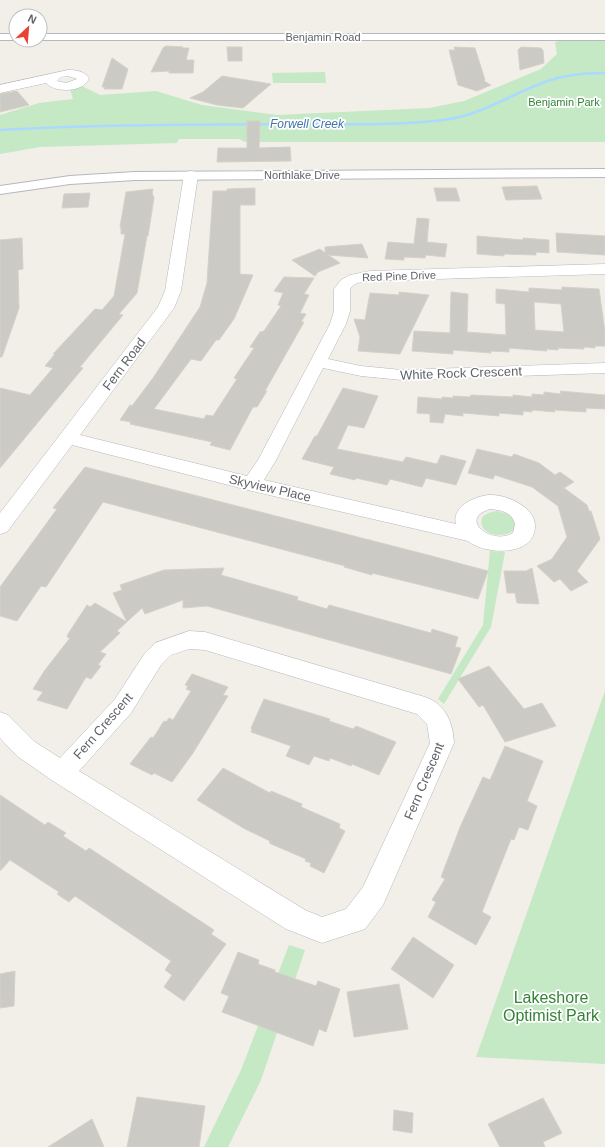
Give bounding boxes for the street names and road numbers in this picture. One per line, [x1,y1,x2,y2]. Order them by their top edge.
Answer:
street label: Benjamin Road [285,31,361,43]
street label: Northlake Drive [264,169,340,181]
street label: Red Pine Drive [362,269,436,283]
street label: Fern Road [100,335,148,393]
street label: White Rock Crescent [400,363,523,383]
street label: Skyview Place [227,471,313,505]
street label: Fern Crescent [70,690,136,762]
street label: Fern Crescent [401,740,447,822]

